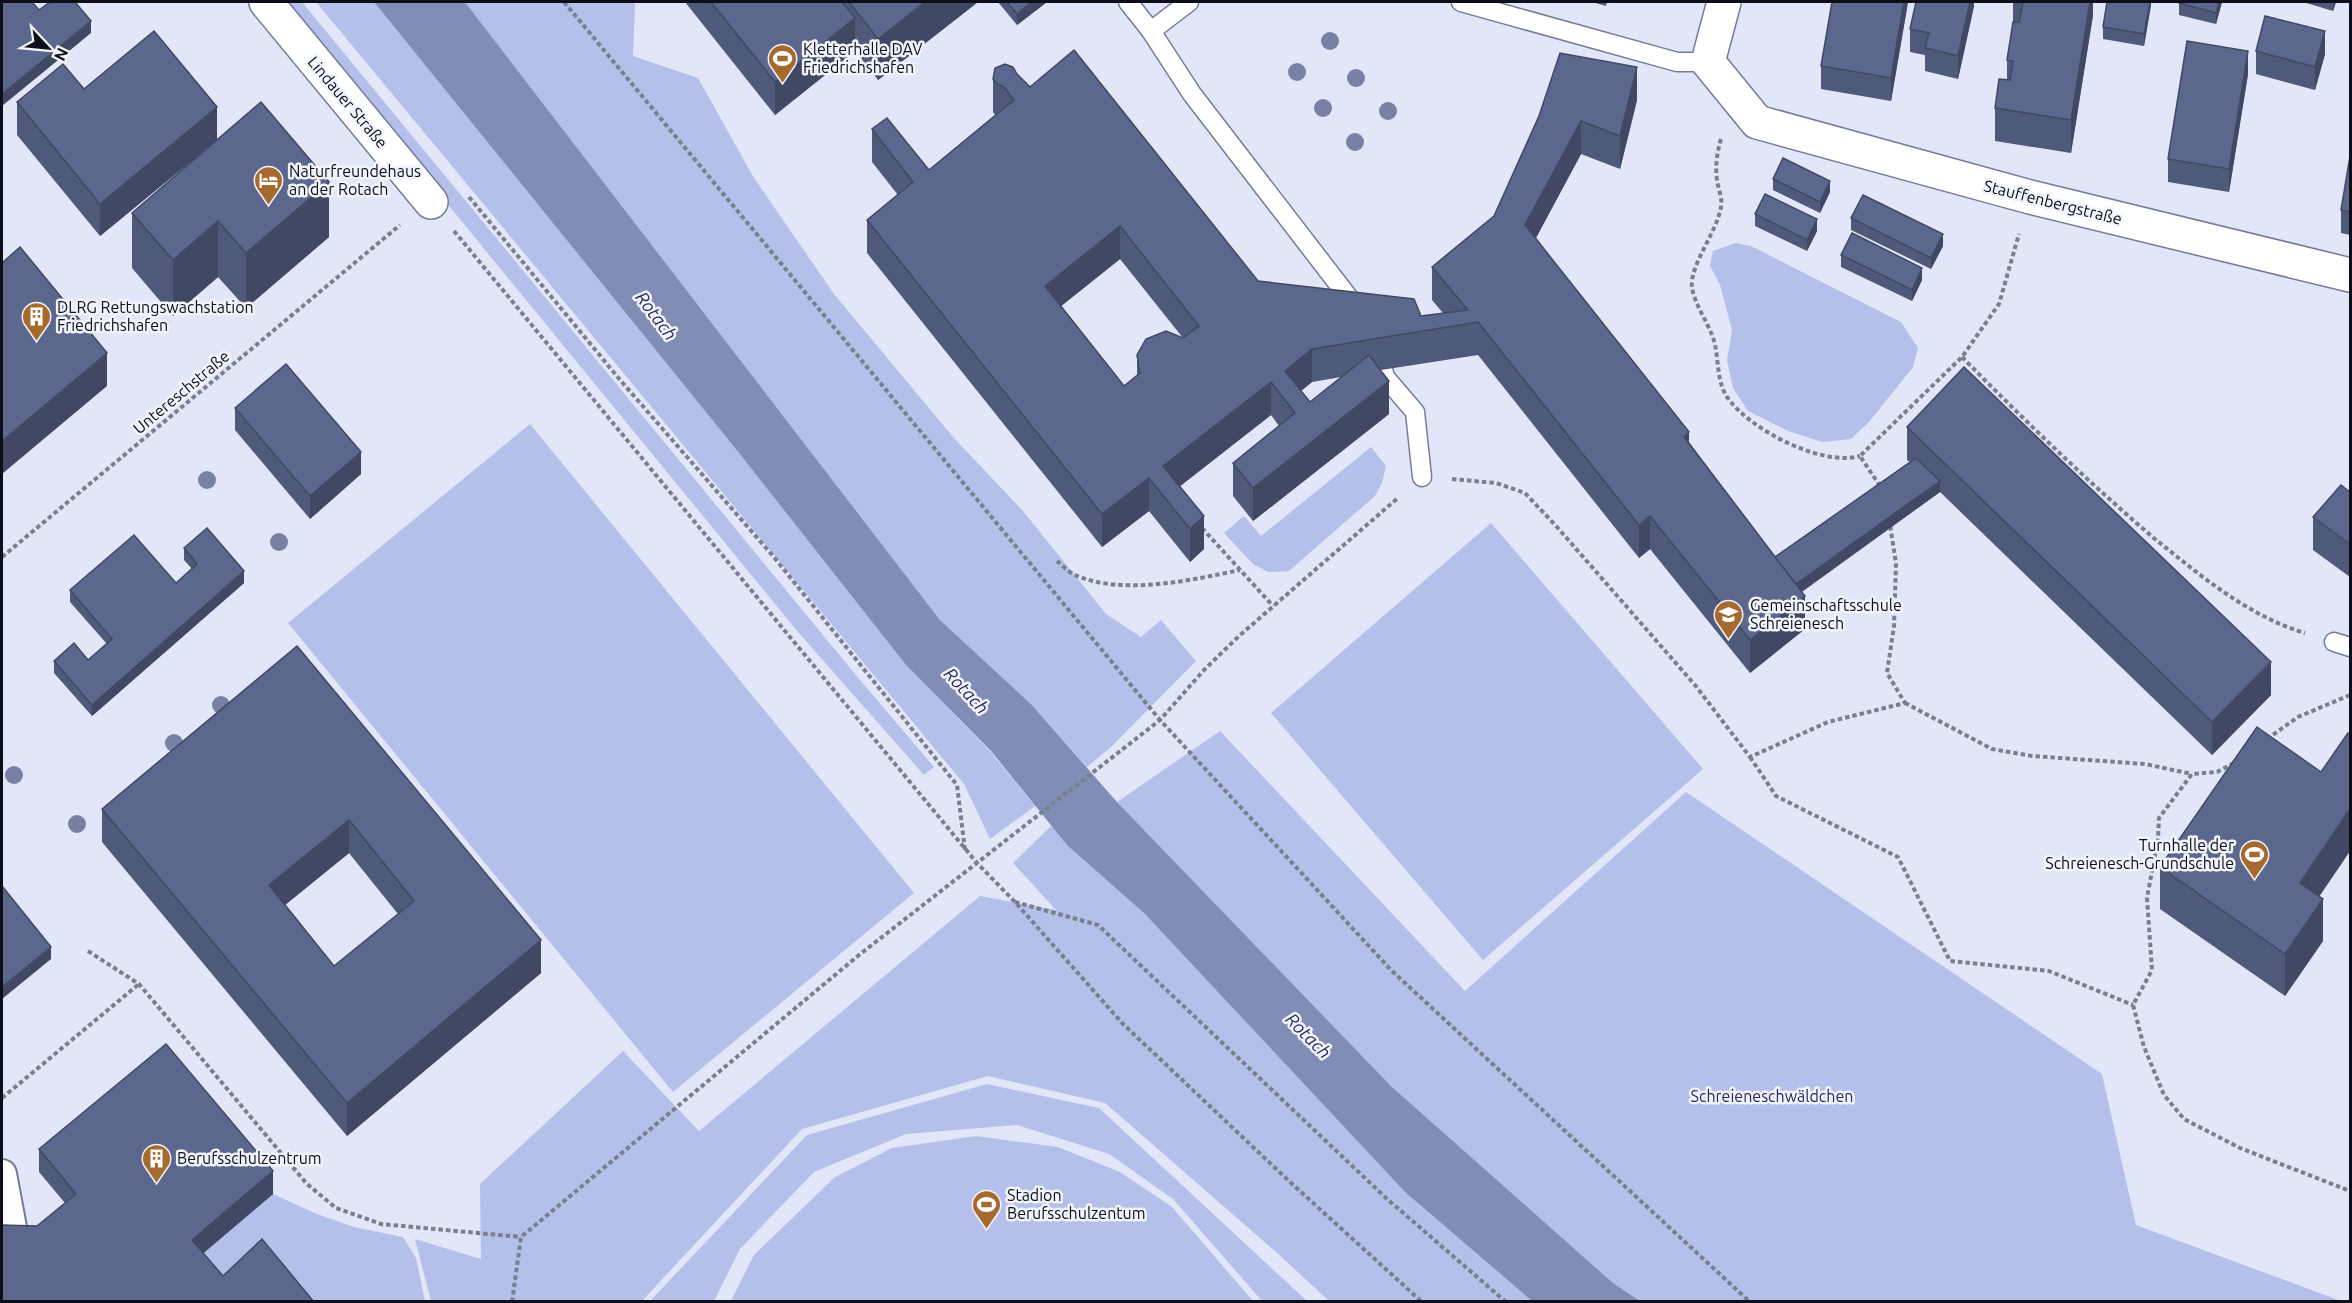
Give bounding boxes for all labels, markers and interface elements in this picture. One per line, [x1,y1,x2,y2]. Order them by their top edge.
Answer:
north arrow [18,18,78,78]
place label: Kletterhalle DAV Friedrichshafen [803,40,922,76]
sports icon: Kletterhalle DAV Friedrichshafen [766,42,798,84]
text: N [51,45,72,64]
street label: Lindauer Straße [305,53,391,151]
place label: Naturfreundehaus an der Rotach [289,162,421,198]
hotel icon: Naturfreundehaus an der Rotach [252,164,284,206]
street label: Stauffenbergstraße [1982,176,2124,228]
water label: Rotach [632,287,681,344]
place label: DLRG Rettungswachstation Friedrichshafen [57,298,254,334]
building icon: DLRG Rettungswachstation Friedrichshafen [20,300,52,342]
street label: Untereschstraße [129,347,233,437]
place label: Gemeinschaftsschule Schreienesch [1750,596,1902,632]
school or university icon: Gemeinschaftsschule Schreienesch [1713,598,1745,640]
water label: Rotach [940,663,993,717]
place label: Turnhalle der Schreienesch-Grundschule [2045,836,2234,872]
sports icon: Turnhalle der Schreienesch-Grundschule [2239,838,2271,880]
water label: Rotach [1282,1009,1335,1062]
park label: Schreieneschwäldchen [1691,1087,1853,1105]
building icon: Berufsschulzentrum [140,1142,172,1184]
place label: Berufsschulzentrum [177,1149,322,1167]
place label: Stadion Berufsschulzentum [1007,1186,1146,1222]
sports icon: Stadion Berufsschulzentum [970,1188,1002,1230]

